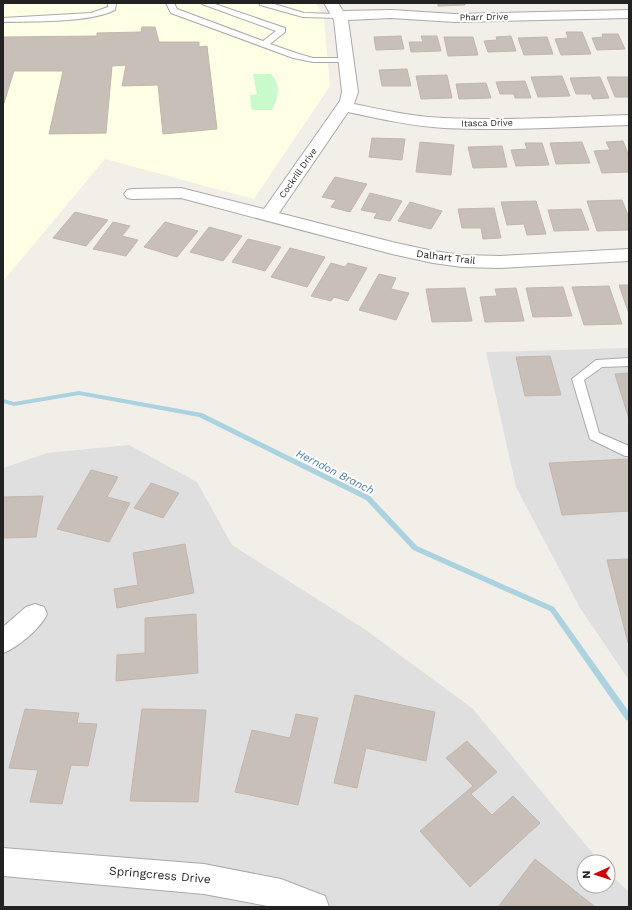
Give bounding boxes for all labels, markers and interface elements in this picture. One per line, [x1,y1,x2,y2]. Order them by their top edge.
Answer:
street label: Pharr Drive [460,12,508,22]
street label: Itasca Drive [461,118,513,128]
street label: Cockrill Drive [277,146,319,200]
street label: Dalhart Trail [416,248,476,266]
water label: Herndon Branch [294,447,376,497]
north arrow [576,854,616,894]
street label: Springcress Drive [109,864,211,886]
text: N [580,870,593,879]

